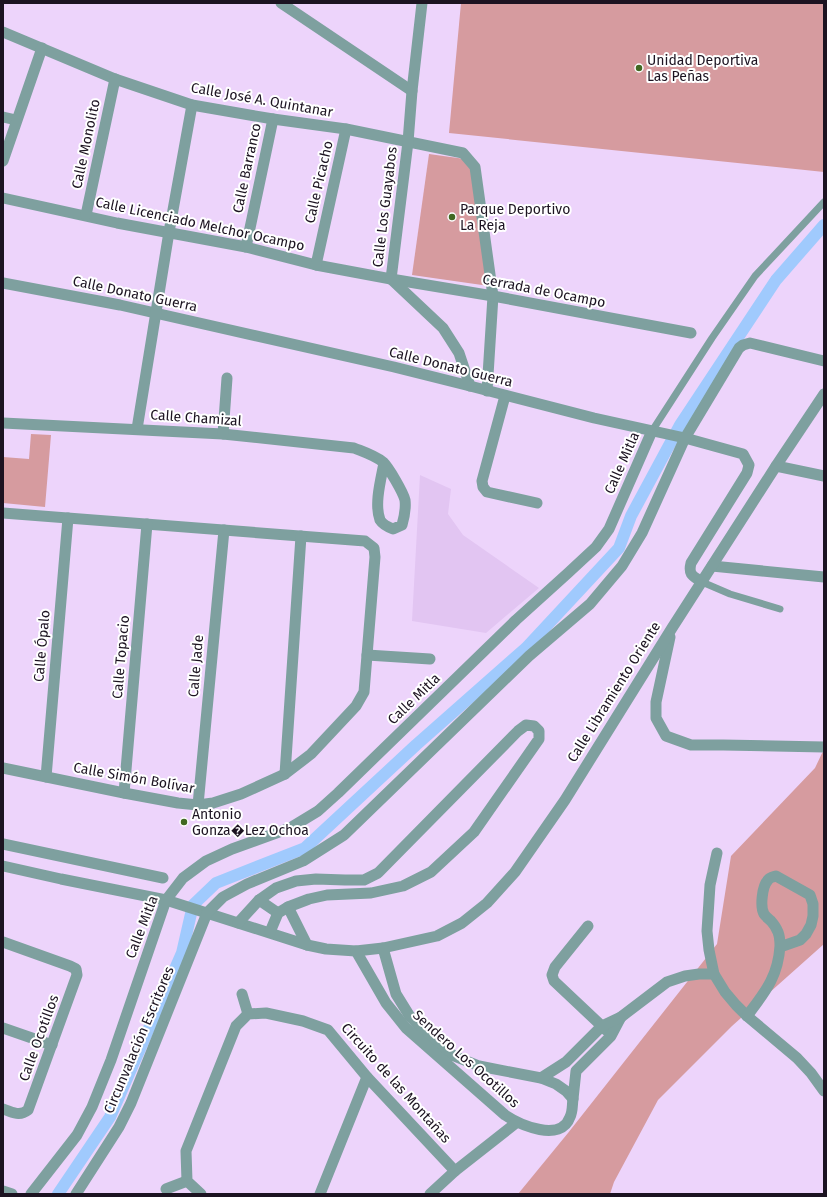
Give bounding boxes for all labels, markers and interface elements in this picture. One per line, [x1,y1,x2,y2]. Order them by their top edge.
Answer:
place label: Unidad Deportiva Las Peñas [647,52,758,85]
marker: Unidad Deportiva Las Peñas [634,63,644,73]
street label: Calle José A. Quintanar [190,79,335,121]
street label: Calle Monolito [68,98,104,190]
street label: Calle Barranco [229,121,265,215]
street label: Calle Picacho [301,139,337,225]
street label: Calle Los Guayabos [369,145,401,268]
street label: Calle Licenciado Melchor Ocampo [94,193,306,255]
place label: Parque Deportivo La Reja [460,201,570,234]
marker: Parque Deportivo La Reja [447,212,457,222]
street label: Cerrada de Ocampo [481,271,607,311]
street label: Calle Donato Guerra [71,272,199,316]
street label: Calle Donato Guerra [387,343,515,391]
street label: Calle Chamizal [150,406,242,430]
street label: Calle Mitla [601,429,643,497]
street label: Calle Ópalo [29,609,54,683]
street label: Calle Topacio [109,614,133,700]
street label: Calle Libramiento Oriente [564,619,664,765]
street label: Calle Jade [185,634,207,698]
street label: Calle Mitla [384,670,444,728]
street label: Calle Simón Bolívar [72,759,196,797]
place label: Antonio Gonza�Lez Ochoa [192,806,309,839]
marker: Antonio Gonza�Lez Ochoa [179,817,189,827]
street label: Calle Mitla [122,893,162,961]
street label: Circunvalación Escritores [100,963,178,1116]
street label: Calle Ocotillos [15,992,63,1084]
street label: Sendero Los Ocotillos [409,1007,523,1112]
street label: Circuito de las Montañas [338,1019,455,1147]

